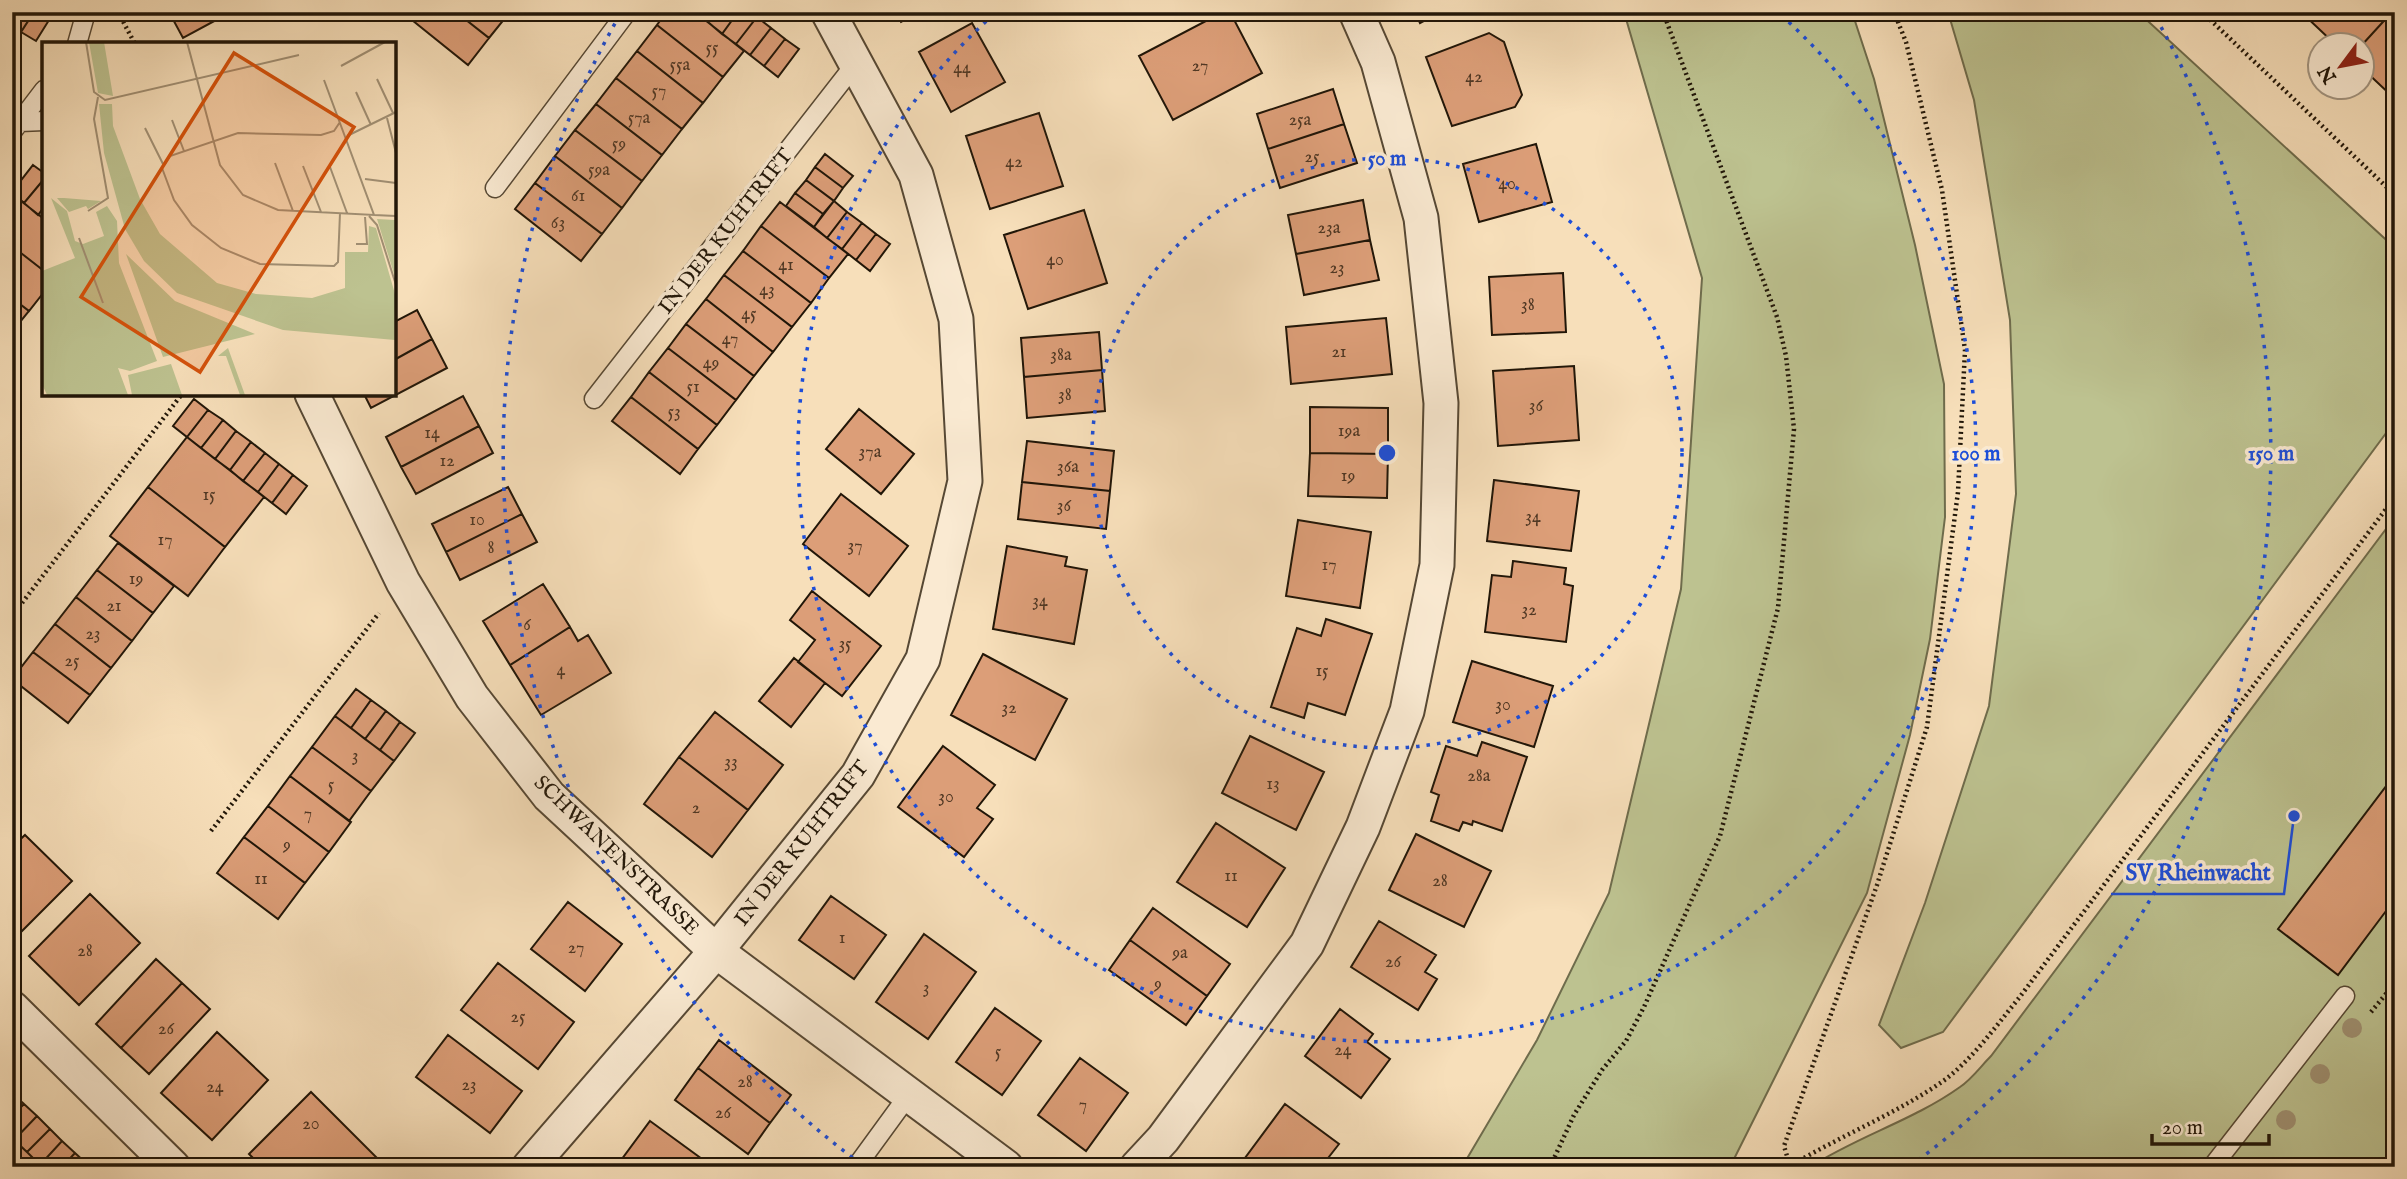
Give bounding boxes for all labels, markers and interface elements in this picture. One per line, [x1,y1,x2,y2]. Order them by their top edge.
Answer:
north arrow [2306,32,2376,102]
house number: 55 [705,37,719,60]
inset map [42,42,396,396]
house number: 55a [670,54,691,77]
house number: 27 [1192,55,1208,78]
house number: 44 [953,57,971,80]
text: N [2313,60,2343,88]
house number: 42 [1465,66,1483,89]
house number: 57 [652,80,666,103]
house number: 57a [628,107,651,130]
house number: 25a [1289,109,1312,132]
house number: 59 [612,133,626,156]
street label: IN DER KUHTRIFT [653,143,800,320]
house number: 25 [1305,146,1320,169]
text: 50 m [1368,146,1407,173]
house number: 42 [1005,151,1023,174]
house number: 59a [588,159,610,182]
house number: 40 [1498,173,1516,196]
house number: 61 [571,185,585,208]
house number: 63 [551,212,565,235]
house number: 23a [1318,217,1341,240]
house number: 40 [1046,249,1064,272]
house number: 41 [778,254,794,277]
house number: 23 [1329,257,1345,280]
house number: 43 [759,279,775,302]
house number: 38 [1521,294,1535,317]
house number: 45 [741,303,757,326]
house number: 47 [722,328,738,351]
house number: 21 [1331,341,1347,364]
house number: 38a [1050,344,1072,367]
house number: 49 [703,352,719,375]
house number: 51 [686,376,700,399]
house number: 38 [1058,384,1072,407]
house number: 36 [1529,395,1544,418]
house number: 53 [667,401,681,424]
house number: 19a [1338,420,1360,443]
house number: 14 [424,422,440,445]
house number: 37a [859,441,882,464]
centre of rings [1375,441,1399,465]
text: 100 m [1951,441,2001,468]
text: 150 m [2248,441,2295,468]
house number: 12 [439,450,455,473]
house number: 36a [1057,456,1079,479]
house number: 19 [1341,465,1355,488]
house number: 15 [202,484,216,507]
house number: 36 [1057,495,1072,518]
house number: 34 [1525,506,1541,529]
house number: 10 [469,509,485,532]
house number: 17 [157,529,173,552]
house number: 37 [847,535,863,558]
house number: 8 [487,537,495,560]
house number: 17 [1321,554,1337,577]
house number: 19 [129,568,143,591]
house number: 34 [1032,590,1048,613]
house number: 21 [106,595,122,618]
house number: 32 [1521,599,1537,622]
house number: 6 [523,614,531,637]
house number: 23 [85,623,101,646]
house number: 35 [838,633,852,656]
house number: 25 [65,650,80,673]
house number: 4 [557,659,566,682]
house number: 15 [1315,660,1329,683]
house number: 30 [1495,694,1511,717]
house number: 32 [1001,697,1017,720]
house number: 3 [352,745,358,768]
house number: 33 [724,751,738,774]
street label: IN DER KUHTRIFT [729,755,876,932]
house number: 28a [1467,765,1491,788]
street label: SCHWANENSTRASSE [527,770,704,942]
house number: 13 [1266,773,1280,796]
house number: 5 [328,774,335,797]
house number: 30 [938,786,954,809]
house number: 2 [692,797,700,820]
house number: 7 [304,803,312,826]
house number: 9 [282,834,291,857]
callout: SV Rheinwacht [2111,850,2284,894]
text: SV Rheinwacht [2125,859,2271,888]
house number: 11 [1224,865,1238,888]
house number: 11 [254,868,268,891]
house number: 28 [1432,870,1448,893]
house number: 1 [839,927,845,950]
house number: 27 [568,937,584,960]
house number: 28 [77,940,93,963]
house number: 9a [1171,942,1188,965]
house number: 26 [1385,951,1401,974]
house number: 9 [1153,973,1162,996]
house number: 3 [923,977,929,1000]
house number: 25 [511,1006,526,1029]
house number: 26 [158,1018,174,1041]
house number: 24 [1334,1039,1352,1062]
house number: 5 [995,1041,1002,1064]
house number: 28 [737,1071,753,1094]
house number: 23 [461,1074,477,1097]
house number: 24 [206,1076,224,1099]
house number: 7 [1079,1094,1087,1117]
house number: 26 [715,1102,731,1125]
scale bar [2152,1102,2269,1146]
house number: 20 [302,1113,320,1136]
text: 20 m [2162,1115,2203,1142]

